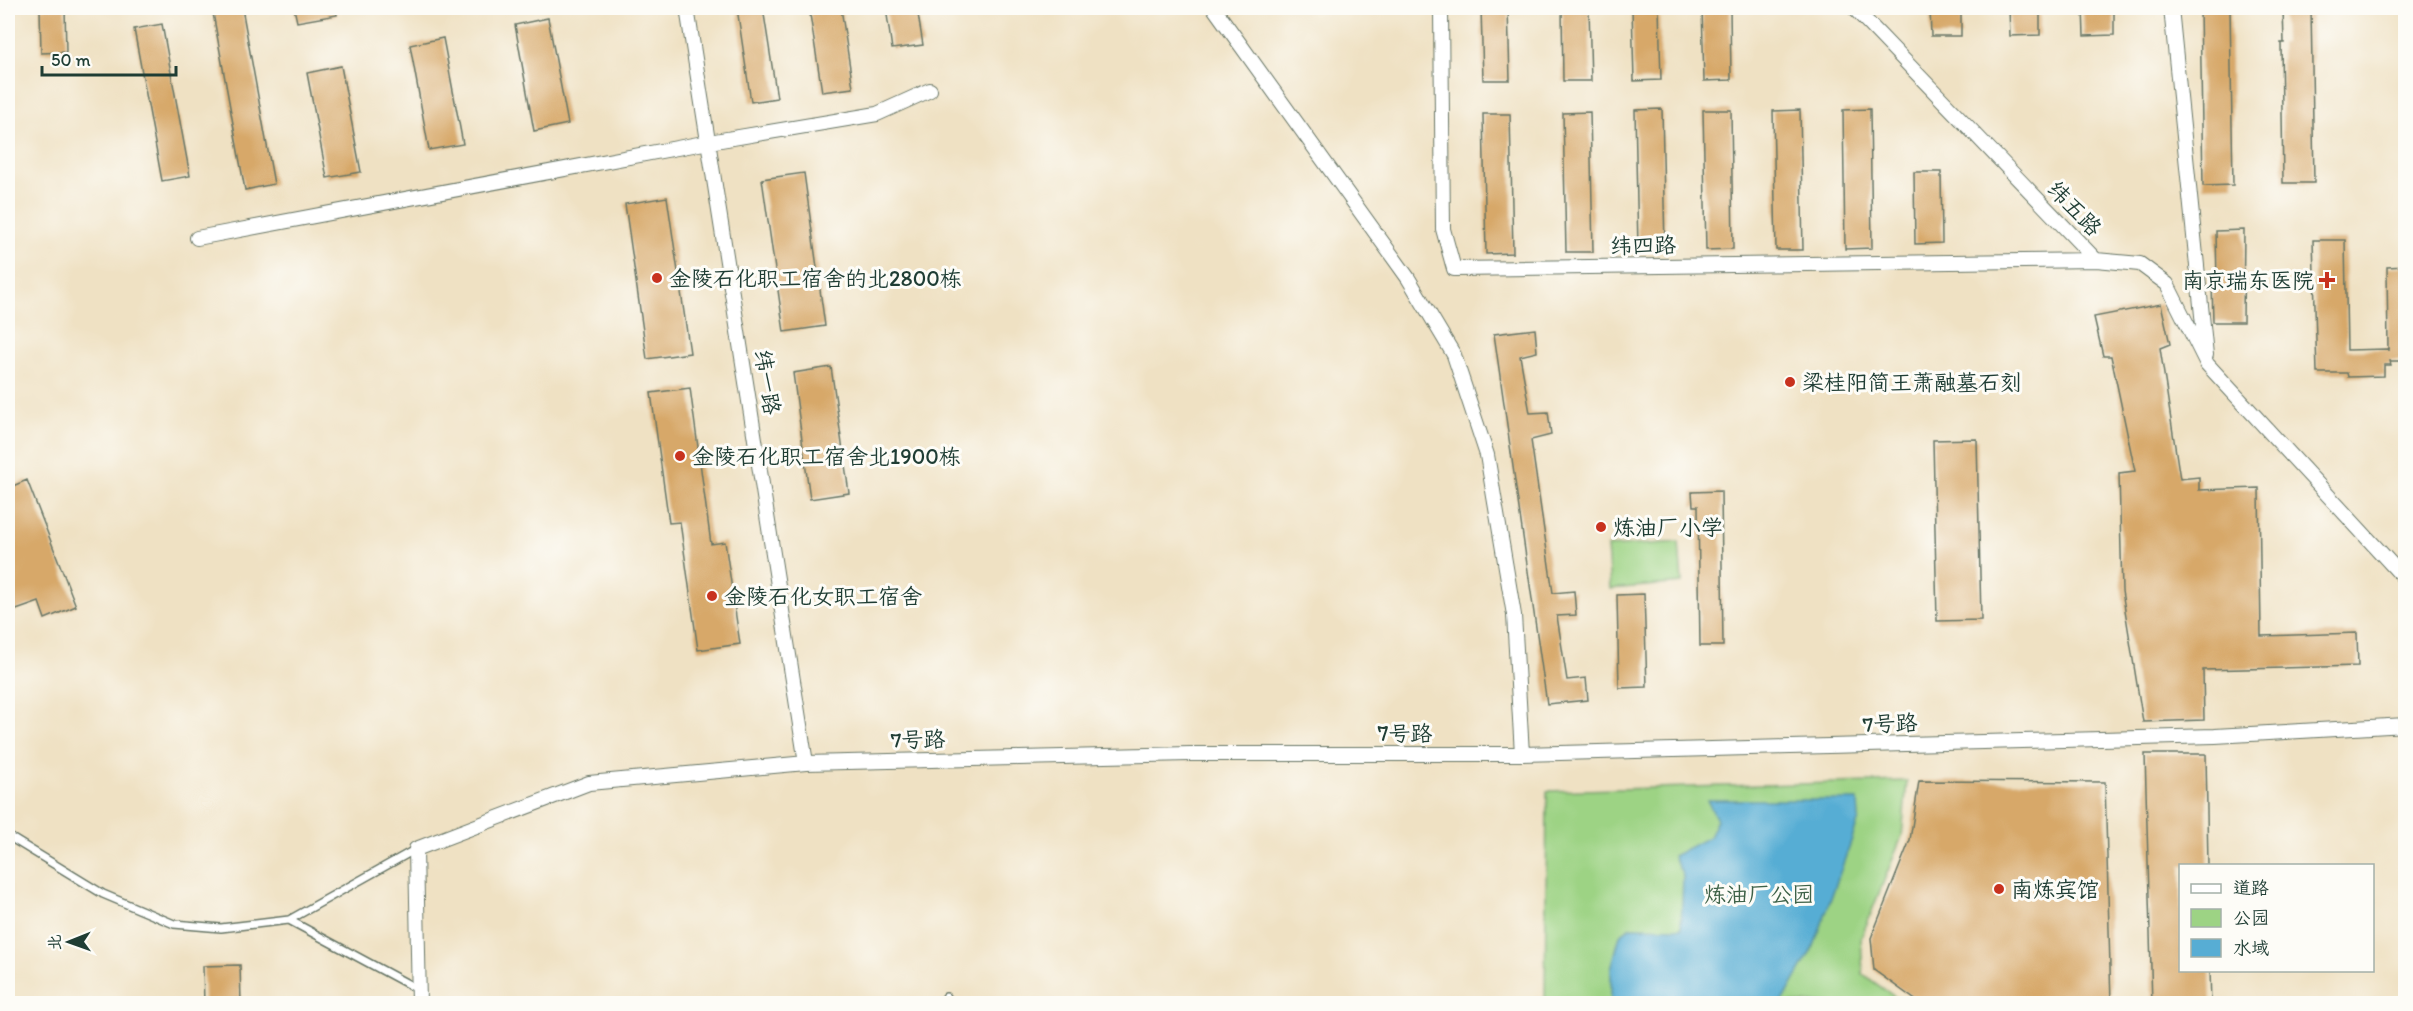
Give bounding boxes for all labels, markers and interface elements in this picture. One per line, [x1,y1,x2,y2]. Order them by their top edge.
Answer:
scale bar [42,39,176,77]
text: 50 m [51,49,91,71]
street label: 纬五路 [2042,175,2107,241]
street label: 纬四路 [1610,231,1676,260]
place label: 金陵石化职工宿舍的北2800栋 [669,265,962,292]
place label: 南京瑞东医院 [2182,267,2314,294]
marker: 金陵石化职工宿舍的北2800栋 [650,271,664,285]
marker: 南京瑞东医院 [2318,271,2336,289]
street label: 纬一路 [749,347,786,417]
place label: 梁桂阳简王萧融墓石刻 [1802,369,2022,396]
marker: 梁桂阳简王萧融墓石刻 [1783,375,1797,389]
place label: 金陵石化职工宿舍北1900栋 [692,443,961,470]
marker: 金陵石化职工宿舍北1900栋 [673,449,687,463]
place label: 炼油厂小学 [1613,514,1723,541]
marker: 炼油厂小学 [1594,520,1608,534]
place label: 金陵石化女职工宿舍 [724,583,922,610]
marker: 金陵石化女职工宿舍 [705,589,719,603]
street label: 7号路 [1862,709,1918,738]
street label: 7号路 [1378,720,1432,747]
street label: 7号路 [890,726,946,753]
legend [2179,864,2374,972]
place label: 南炼宾馆 [2011,876,2099,903]
text: 道路 [2233,877,2269,899]
park label: 炼油厂公园 [1704,881,1814,908]
marker: 南炼宾馆 [1992,882,2006,896]
text: 公园 [2233,907,2269,929]
north arrow [39,912,99,972]
text: 北 [45,934,64,950]
text: 水域 [2233,937,2269,959]

